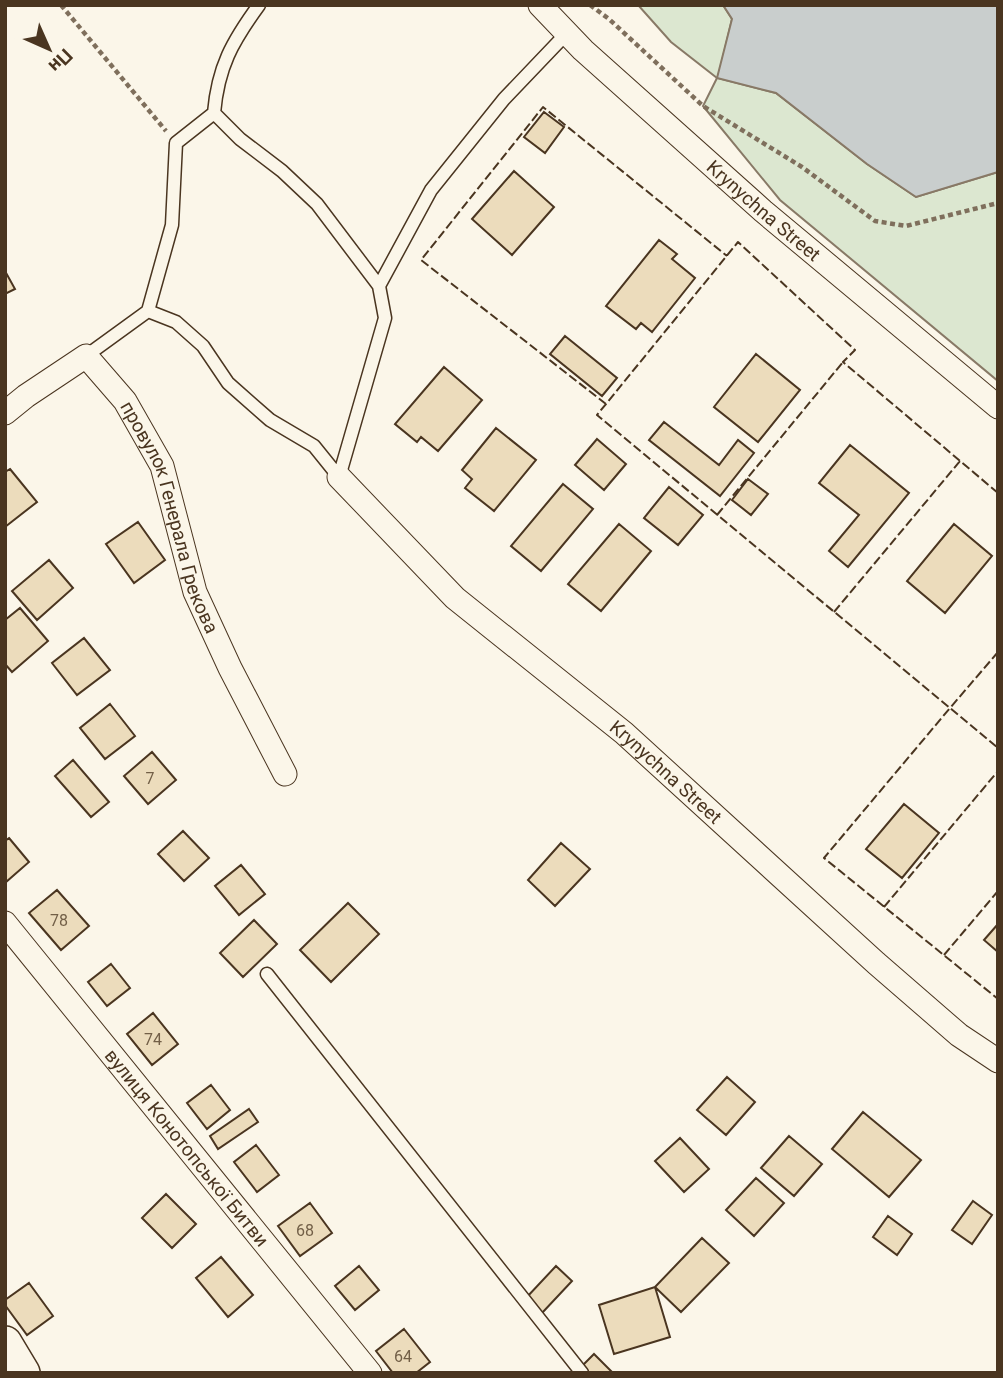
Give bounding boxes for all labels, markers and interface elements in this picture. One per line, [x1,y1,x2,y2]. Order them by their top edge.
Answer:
north arrow [14,14,84,84]
text: Пн [44,44,77,77]
street label: Krynychna Street [702,155,825,266]
street label: провулок Генерала Грекова [115,397,223,637]
street label: Krynychna Street [605,715,726,829]
house number: 7 [146,769,155,788]
house number: 78 [50,911,68,930]
house number: 74 [144,1030,162,1049]
street label: вулиця Конотопської Битви [100,1044,274,1251]
house number: 68 [296,1221,314,1240]
house number: 64 [394,1347,412,1366]

